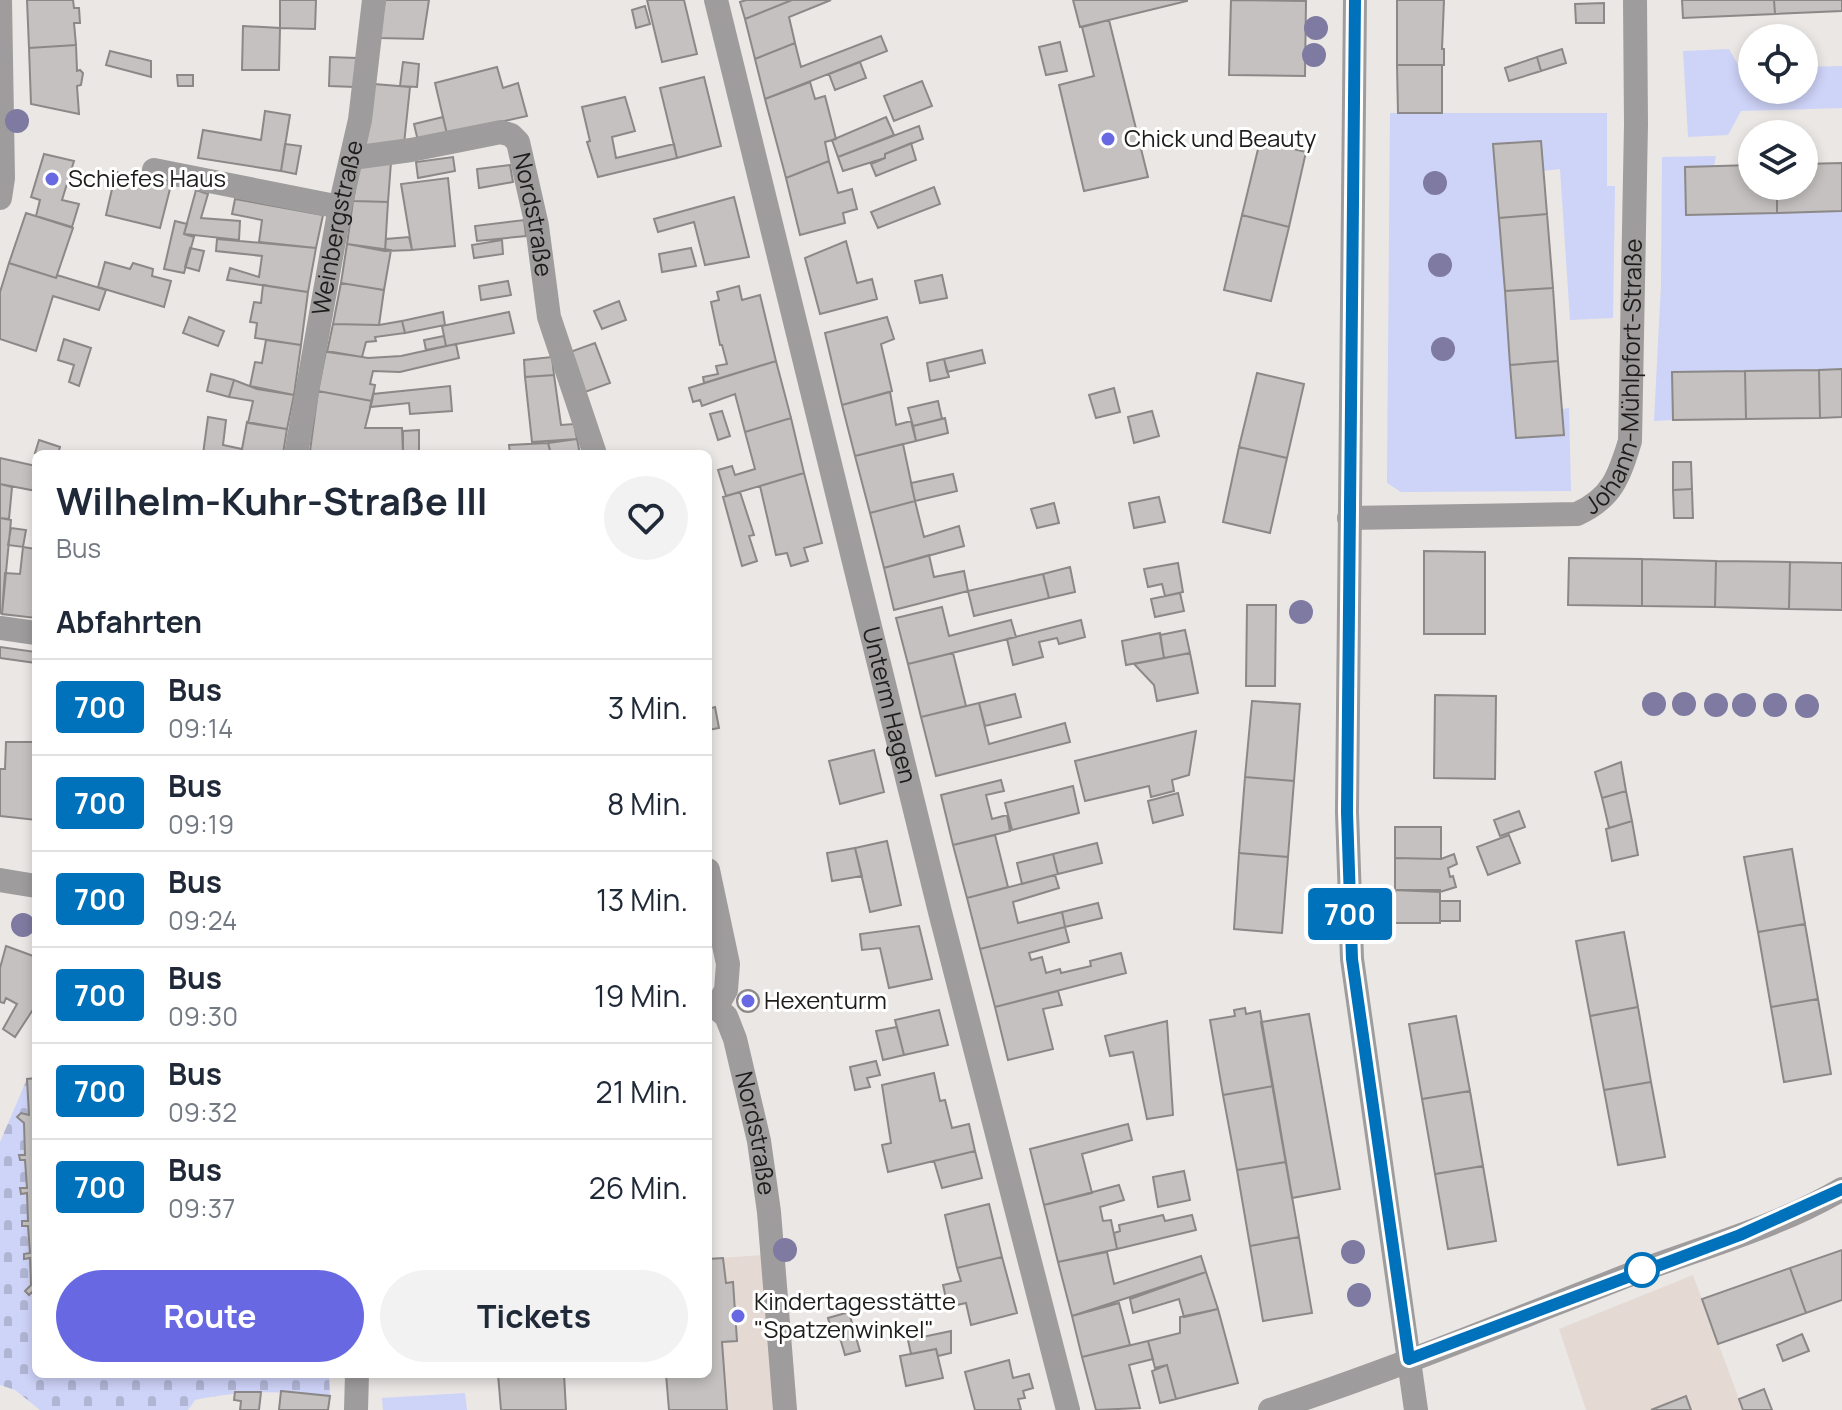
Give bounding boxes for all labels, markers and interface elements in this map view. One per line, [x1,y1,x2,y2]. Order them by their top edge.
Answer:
map controls [1738,24,1818,200]
button: locate [1738,24,1818,104]
button: layers [1738,120,1818,200]
place label: Chick und Beauty [1124,121,1317,154]
marker: Chick und Beauty [1099,130,1117,148]
street label: Weinbergstraße [303,137,370,318]
street label: Nordstraße [506,149,562,278]
place label: Schiefes Haus [68,161,226,194]
marker: Schiefes Haus [43,170,61,188]
street label: Johann-Mühlpfort-Straße [1577,238,1649,521]
text: Wilhelm-Kuhr-Straße III [56,474,488,526]
button: heart [604,476,688,560]
text: Bus [56,530,101,566]
text: Abfahrten [56,601,202,642]
street label: Unterm Hagen [856,623,926,786]
text: Bus [168,669,222,710]
text: 3 Min. [608,687,688,728]
text: 700 [74,688,126,726]
text: 09:14 [168,710,233,746]
text: Bus [168,765,222,806]
text: 8 Min. [607,783,688,824]
text: 700 [74,784,126,822]
text: 09:19 [168,806,234,842]
text: Bus [168,861,222,902]
text: 13 Min. [596,879,688,920]
text: 700 [74,880,126,918]
line badge: 700 [1304,888,1396,940]
text: 700 [1324,895,1376,933]
text: 09:24 [168,902,237,938]
text: Bus [168,957,222,998]
text: 19 Min. [594,975,688,1016]
text: 700 [74,976,126,1014]
place label: Hexenturm [764,983,887,1016]
marker: Hexenturm [739,992,757,1010]
text: 09:30 [168,998,238,1034]
text: Bus [168,1053,222,1094]
street label: Nordstraße [728,1068,784,1197]
text: 21 Min. [596,1071,688,1112]
text: 700 [74,1072,126,1110]
text: 09:32 [168,1094,237,1130]
text: Bus [168,1149,222,1190]
text: 26 Min. [589,1167,688,1208]
text: 700 [74,1168,126,1206]
text: 09:37 [168,1190,235,1226]
unlabelled marker [1625,1253,1659,1287]
button: Route [56,1270,364,1362]
button: Tickets [380,1270,688,1362]
place label: Kindertagesstätte "Spatzenwinkel" [754,1284,956,1345]
marker: Kindertagesstätte "Spatzenwinkel" [729,1307,747,1325]

